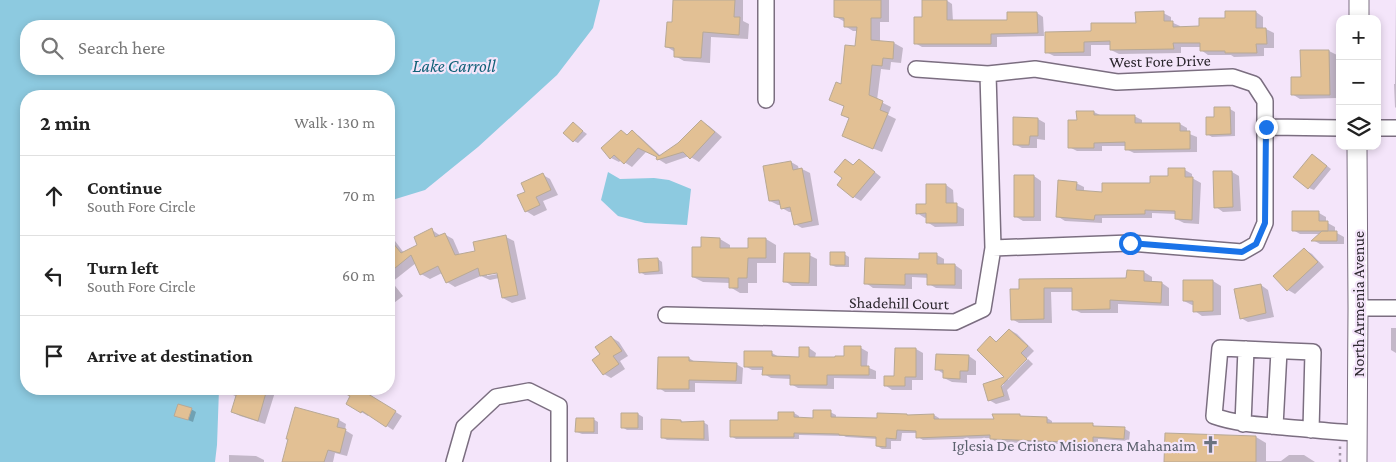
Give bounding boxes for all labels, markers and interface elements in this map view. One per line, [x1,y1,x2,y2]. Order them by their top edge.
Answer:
map controls [1336,15,1381,150]
button: + [1336,15,1381,60]
search box [20,20,395,75]
icon: search [38,34,66,62]
text: Search here [78,37,165,58]
street label: West Fore Drive [1109,52,1211,70]
water label: Lake Carroll [412,56,496,76]
button: − [1336,60,1381,105]
button: layers [1336,105,1381,150]
text: 2 min [40,111,91,135]
text: Walk · 130 m [294,114,375,131]
route end [1255,116,1278,139]
text: Continue [87,177,162,198]
icon: ahead [40,182,68,210]
text: 70 m [343,187,375,204]
text: South Fore Circle [87,198,195,215]
street label: North Armenia Avenue [1350,231,1367,377]
route start [1119,232,1142,255]
text: Turn left [87,257,159,278]
icon: left [40,262,68,290]
text: 60 m [342,267,375,284]
text: South Fore Circle [87,278,195,295]
street label: Shadehill Court [849,294,950,312]
icon: arrive [40,342,68,370]
text: Arrive at destination [87,345,253,366]
church icon: Iglesia De Cristo Misionera Mahanaim [1200,435,1220,455]
place label: Iglesia De Cristo Misionera Mahanaim [952,437,1196,455]

